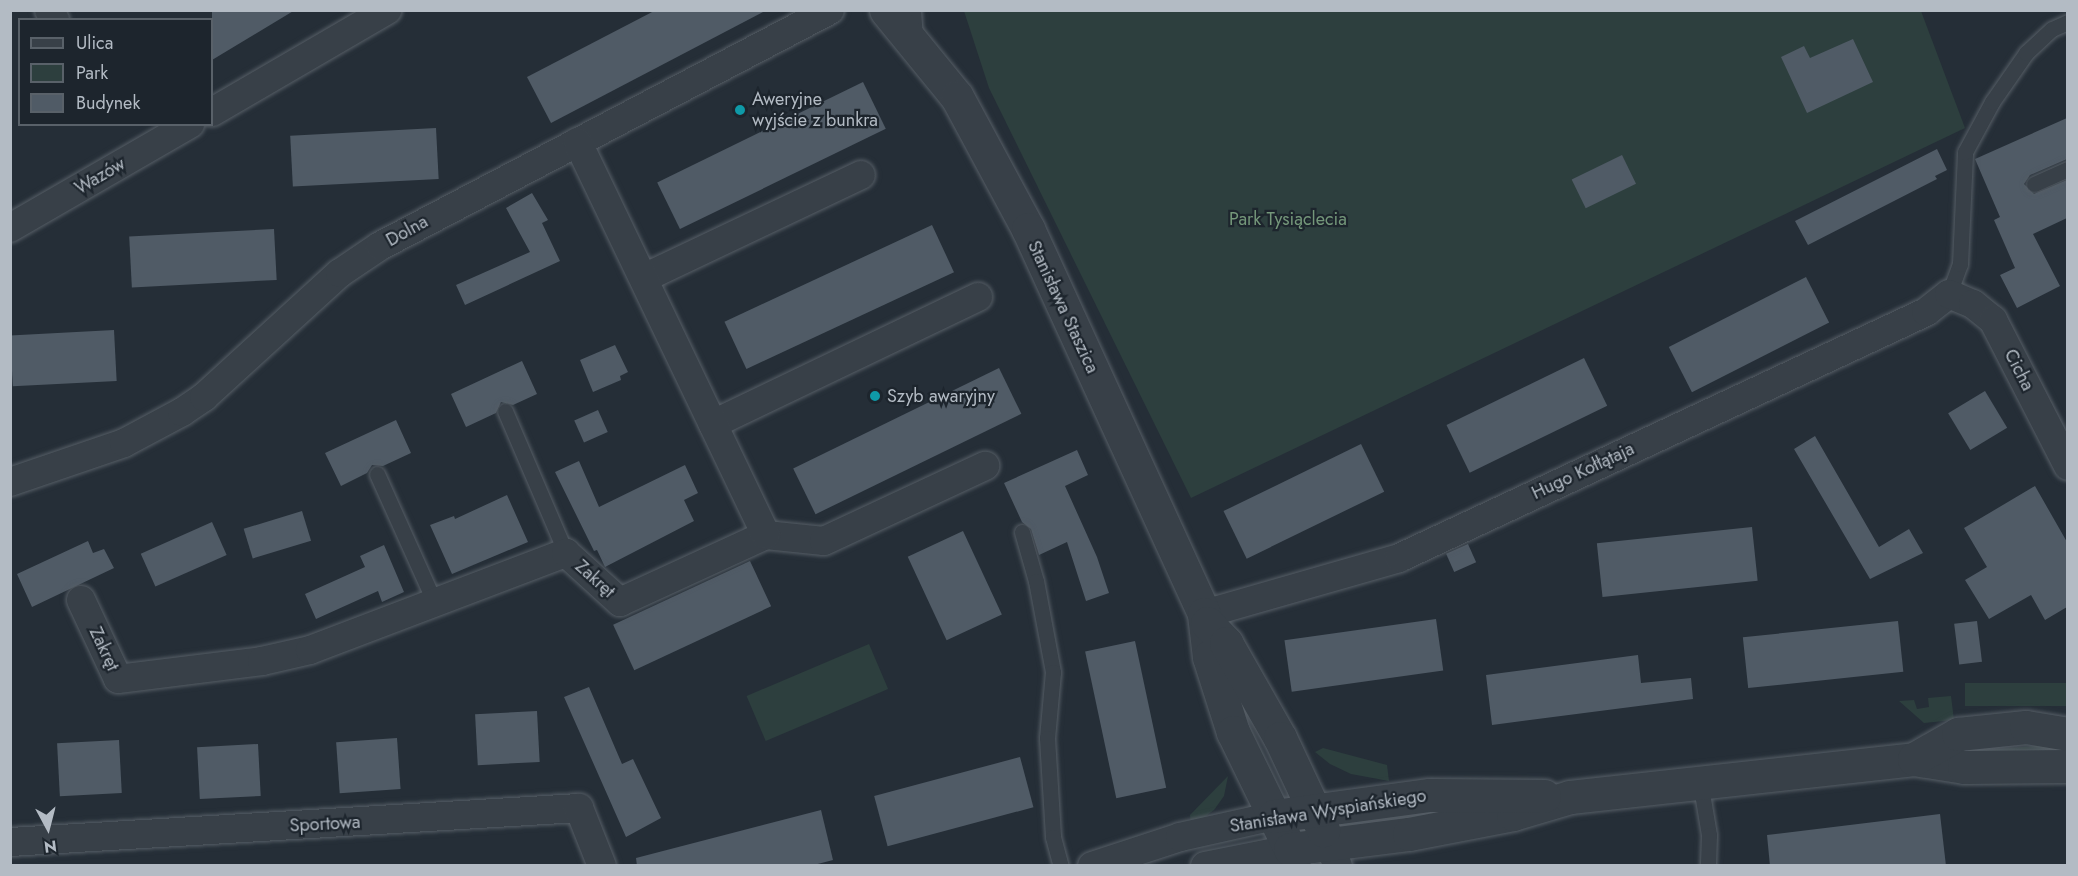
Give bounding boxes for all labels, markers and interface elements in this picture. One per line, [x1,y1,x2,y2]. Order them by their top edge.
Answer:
legend [18,18,213,126]
text: Ulica [76,30,113,56]
text: Park [76,60,108,86]
place label: Aweryjne wyjście z bunkra [752,89,878,132]
text: Budynek [76,90,140,116]
marker: Aweryjne wyjście z bunkra [733,103,747,117]
street label: Wazów [71,153,129,199]
park label: Park Tysiąclecia [1229,208,1347,230]
street label: Dolna [382,211,432,251]
street label: Stanisława Staszica [1023,237,1103,377]
street label: Cicha [1999,346,2039,394]
place label: Szyb awaryjny [887,385,995,407]
marker: Szyb awaryjny [868,389,882,403]
street label: Hugo Kołłątaja [1528,438,1638,504]
street label: Zakręt [571,556,619,602]
street label: Zakręt [85,624,123,674]
street label: Stanisława Wyspiańskiego [1228,785,1428,837]
north arrow [18,798,78,858]
street label: Sportowa [289,811,361,837]
text: N [43,834,58,859]

